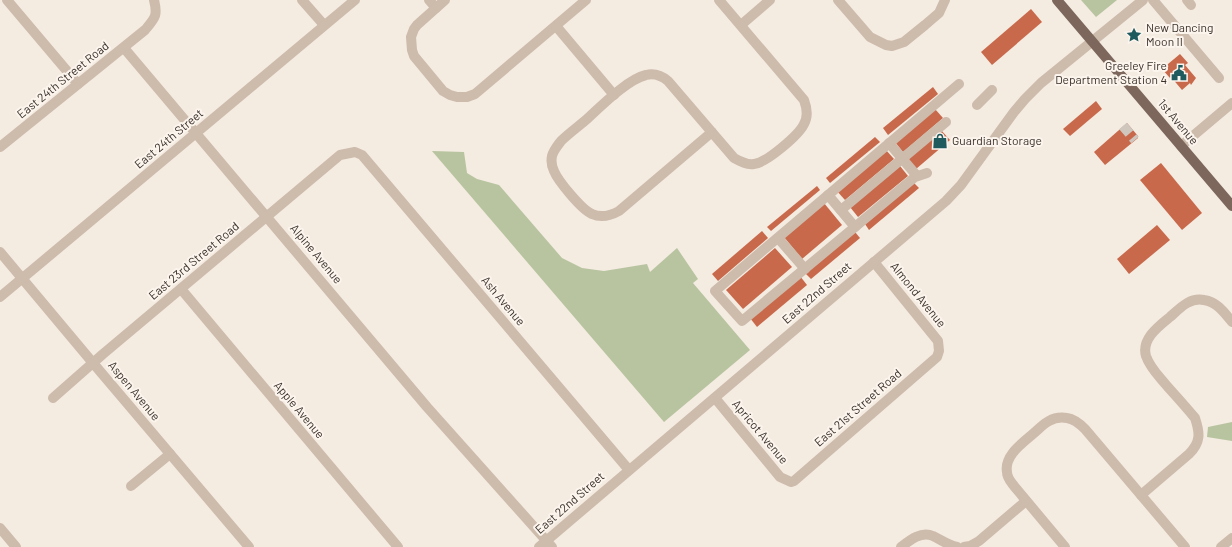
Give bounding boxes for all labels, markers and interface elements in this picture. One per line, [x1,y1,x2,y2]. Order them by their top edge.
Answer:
place label: New Dancing Moon II [1146,20,1213,48]
place icon: New Dancing Moon II [1125,26,1143,44]
street label: East 24th Street Road [14,38,111,121]
place label: Greeley Fire Department Station 4 [1055,58,1167,86]
public building icon: Greeley Fire Department Station 4 [1170,64,1188,82]
street label: 1st Avenue [1156,96,1202,147]
street label: East 24th Street [131,106,205,171]
shop icon: Guardian Storage [931,132,949,150]
place label: Guardian Storage [952,133,1042,147]
street label: East 23rd Street Road [145,218,241,302]
street label: Alpine Avenue [288,221,346,286]
street label: East 22nd Street [779,258,854,326]
street label: Almond Avenue [888,259,949,330]
street label: Ash Avenue [479,273,528,328]
street label: Aspen Avenue [106,358,164,423]
street label: East 21st Street Road [811,366,904,449]
street label: Apple Avenue [272,378,328,441]
street label: Apricot Avenue [730,397,791,466]
street label: East 22nd Street [532,468,607,536]

